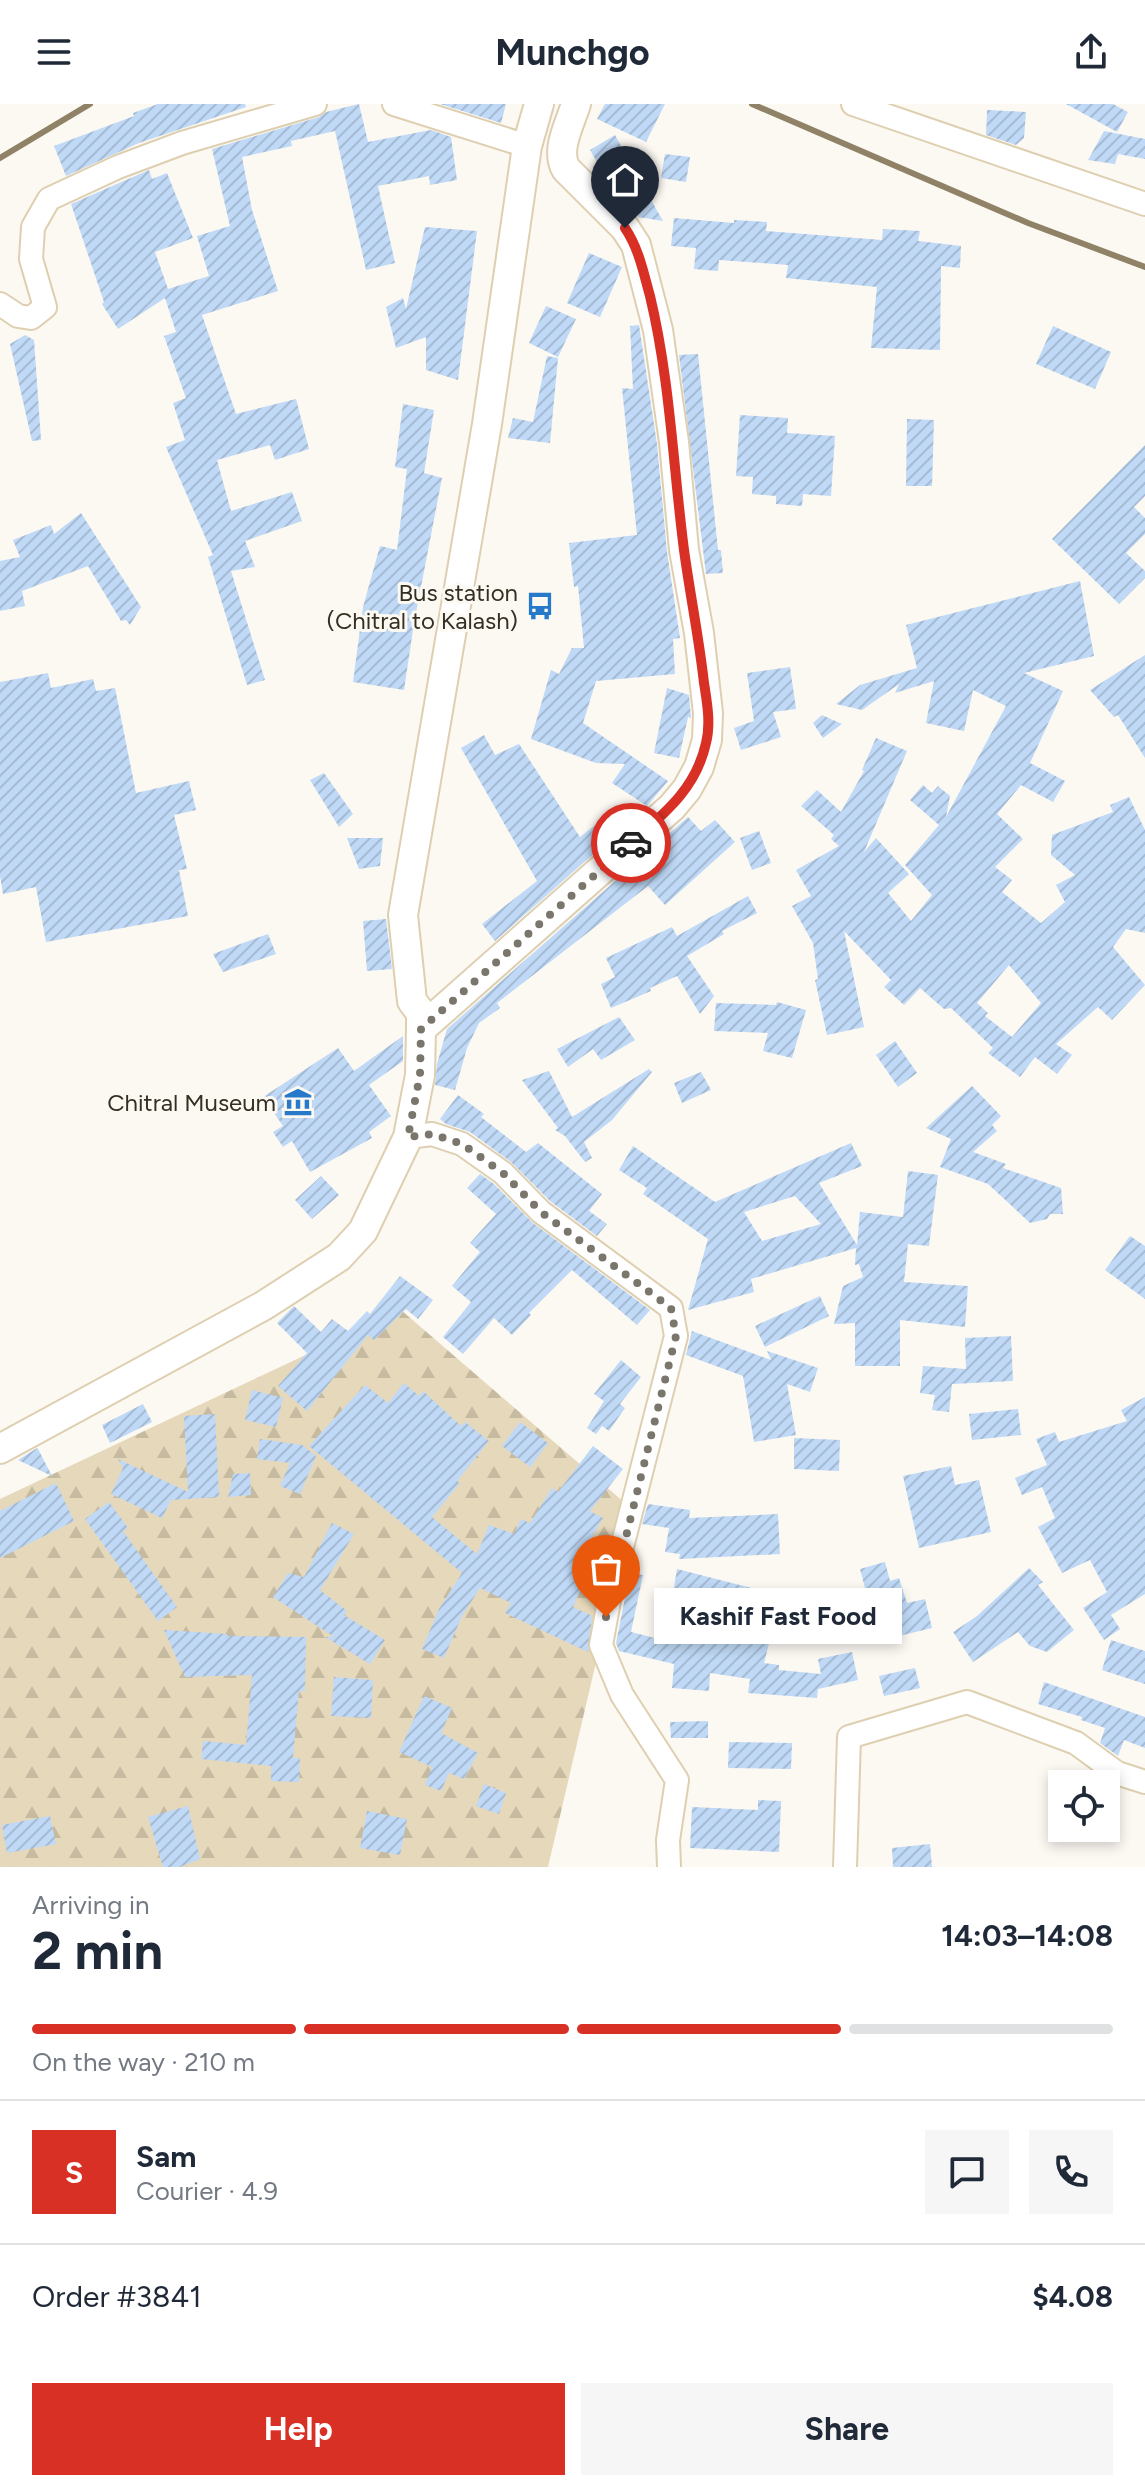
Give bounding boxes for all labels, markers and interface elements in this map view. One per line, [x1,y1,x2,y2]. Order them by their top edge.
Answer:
icon: menu [32,30,76,74]
icon: share [1069,30,1113,74]
text: Munchgo [495,31,650,74]
pin [591,146,659,228]
icon: home [603,158,647,202]
place label: Bus station (Chitral to Kalash) [327,578,518,635]
bus stop icon: Bus station (Chitral to Kalash) [525,591,555,621]
courier [591,803,671,883]
icon: car [609,821,653,865]
museum icon: Chitral Museum [283,1087,313,1117]
place label: Chitral Museum [107,1088,276,1117]
pin [572,1535,640,1617]
icon: bag [584,1547,628,1591]
callout: Kashif Fast Food [654,1589,902,1645]
text: Kashif Fast Food [679,1600,877,1632]
map controls [1048,1770,1120,1842]
button: locate [1048,1770,1120,1842]
text: Arriving in [32,1889,150,1921]
text: 14:03–14:08 [941,1917,1113,1954]
text: 2 min [32,1920,163,1982]
text: On the way · 210 m [32,2046,255,2078]
button: chat [925,2130,1009,2214]
button: phone [1029,2130,1113,2214]
text: Sam [136,2138,196,2175]
text: S [65,2154,83,2191]
text: Courier · 4.9 [136,2175,278,2207]
text: Order #3841 [32,2278,202,2315]
text: $4.08 [1032,2278,1113,2315]
button: Help [32,2383,565,2475]
button: Share [581,2383,1113,2475]

